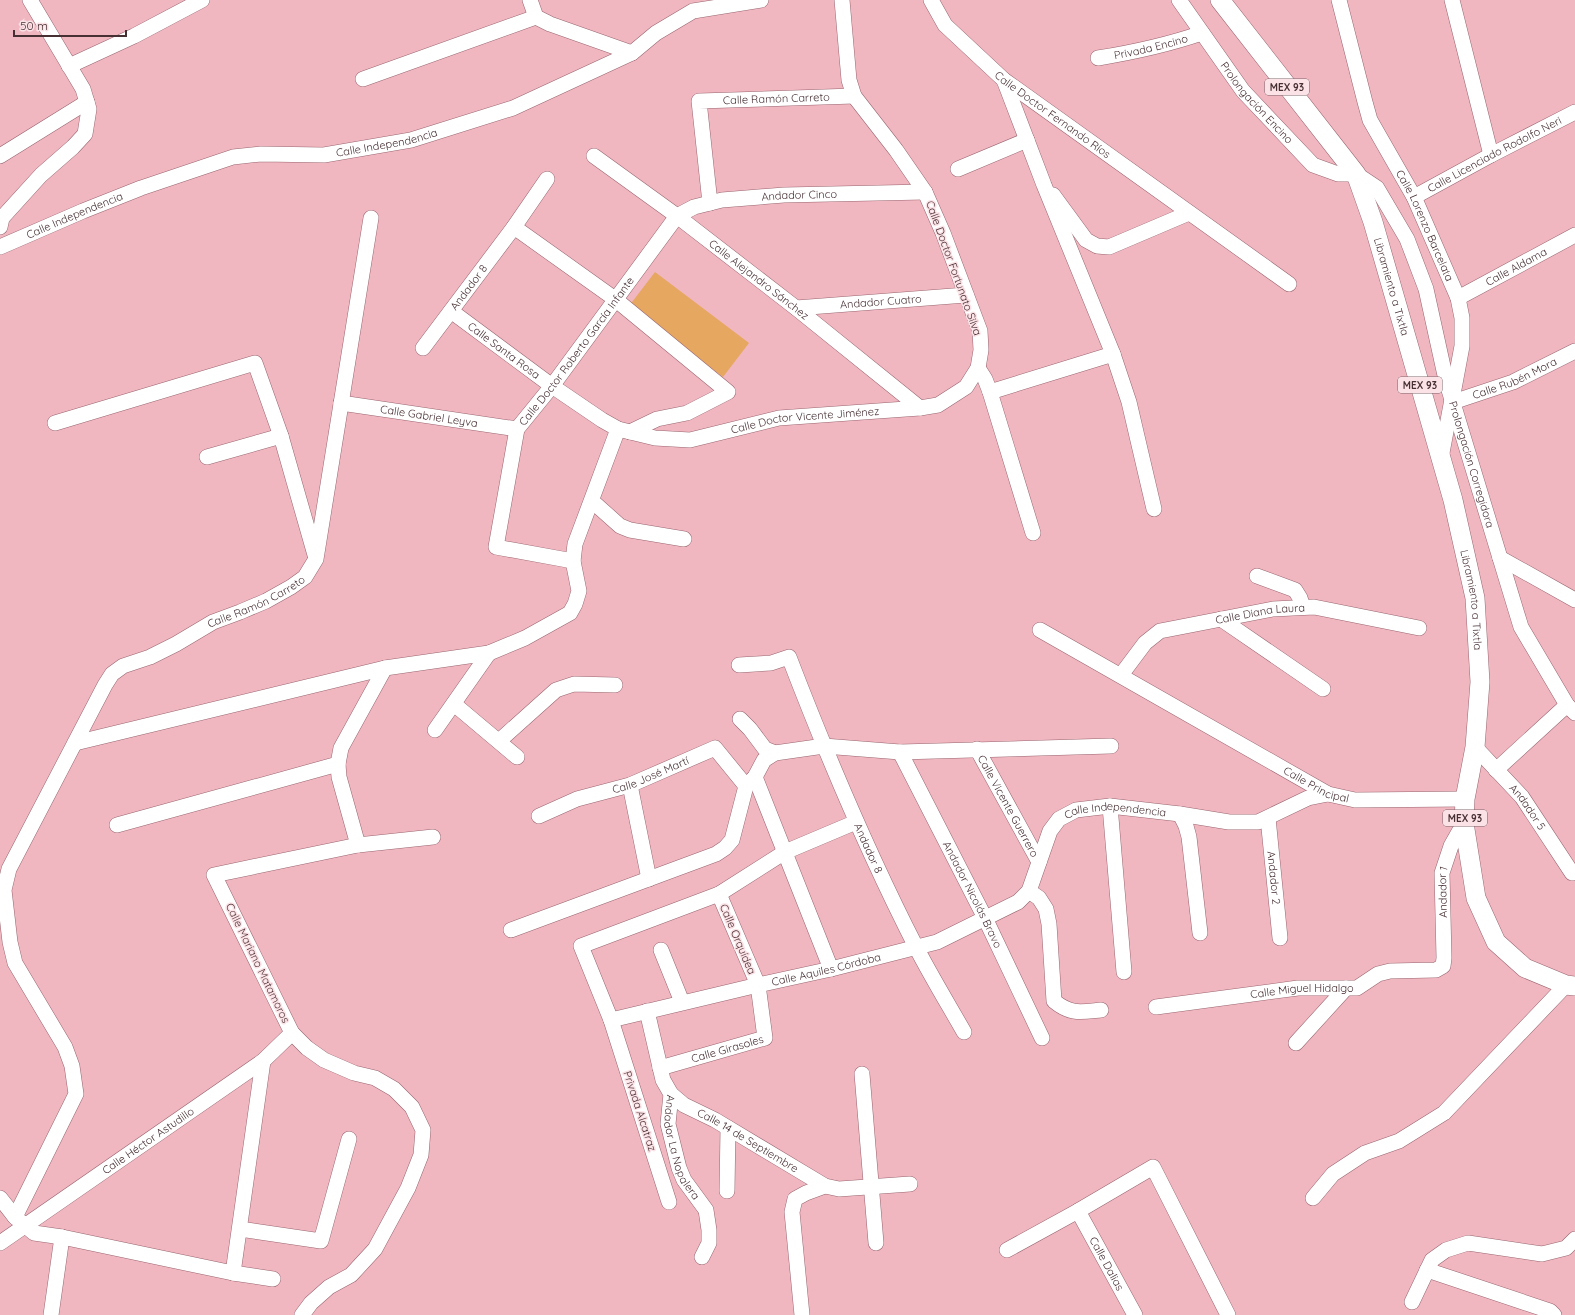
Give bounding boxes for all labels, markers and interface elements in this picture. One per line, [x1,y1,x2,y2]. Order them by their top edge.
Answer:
scale bar [14,12,126,38]
text: 50 m [20,18,48,33]
street label: Privada Encino [1113,31,1190,62]
street label: Prolongación Encino [1218,59,1296,147]
street label: Calle Doctor Fernando Ríos [992,68,1113,161]
road number: MEX 93 [1265,79,1309,95]
street label: Calle Ramón Carreto [723,90,830,107]
street label: Calle Licenciado Rodolfo Neri [1425,113,1564,195]
street label: Calle Independencia [335,125,439,160]
street label: Calle Lorenzo Barcelata [1393,167,1457,283]
street label: Andador Cinco [761,187,837,204]
street label: Calle Independencia [24,189,125,242]
street label: Calle Doctor Fortunato Silva [923,199,985,337]
street label: Calle Alejandro Sánchez [706,236,812,323]
street label: Libramiento a Tixtla [1371,236,1412,337]
street label: Calle Aldama [1483,245,1549,289]
street label: Andador 8 [447,262,490,313]
street label: Calle Doctor Roberto García Infante [516,274,637,428]
street label: Andador Cuatro [839,291,922,312]
street label: Calle Santa Rosa [465,319,543,382]
street label: Calle Rubén Mora [1471,354,1559,402]
road number: MEX 93 [1398,377,1442,393]
street label: Prolongación Corregidora [1446,399,1497,530]
street label: Calle Gabriel Leyva [379,402,479,430]
street label: Calle Doctor Vicente Jiménez [729,404,880,437]
street label: Libramiento a Tixtla [1457,548,1485,651]
street label: Calle Ramón Carreto [205,572,308,631]
street label: Calle Diana Laura [1214,600,1305,627]
street label: Calle José Martí [611,753,691,796]
street label: Calle Vicente Guerrero [975,753,1042,860]
street label: Calle Principal [1281,763,1350,805]
street label: Andador 5 [1506,781,1549,833]
street label: Calle Independencia [1062,799,1167,822]
road number: MEX 93 [1443,810,1487,826]
street label: Andador 8 [851,821,886,875]
street label: Andador Nicolás Bravo [940,839,1005,951]
street label: Andador 2 [1264,850,1284,905]
street label: Andador 1 [1435,864,1451,918]
street label: Calle Mariano Matamoros [223,901,293,1025]
street label: Calle Orquídea [717,902,759,976]
street label: Calle Aquiles Córdoba [770,950,882,989]
street label: Calle Miguel Hidalgo [1249,981,1354,1001]
street label: Calle Girasoles [690,1032,765,1066]
street label: Privada Alcatraz [620,1069,660,1153]
street label: Andador La Nopalera [661,1094,703,1202]
street label: Calle Héctor Astudillo [99,1104,197,1177]
street label: Calle 14 de Septiembre [695,1105,801,1175]
street label: Calle Dalias [1086,1234,1127,1293]

